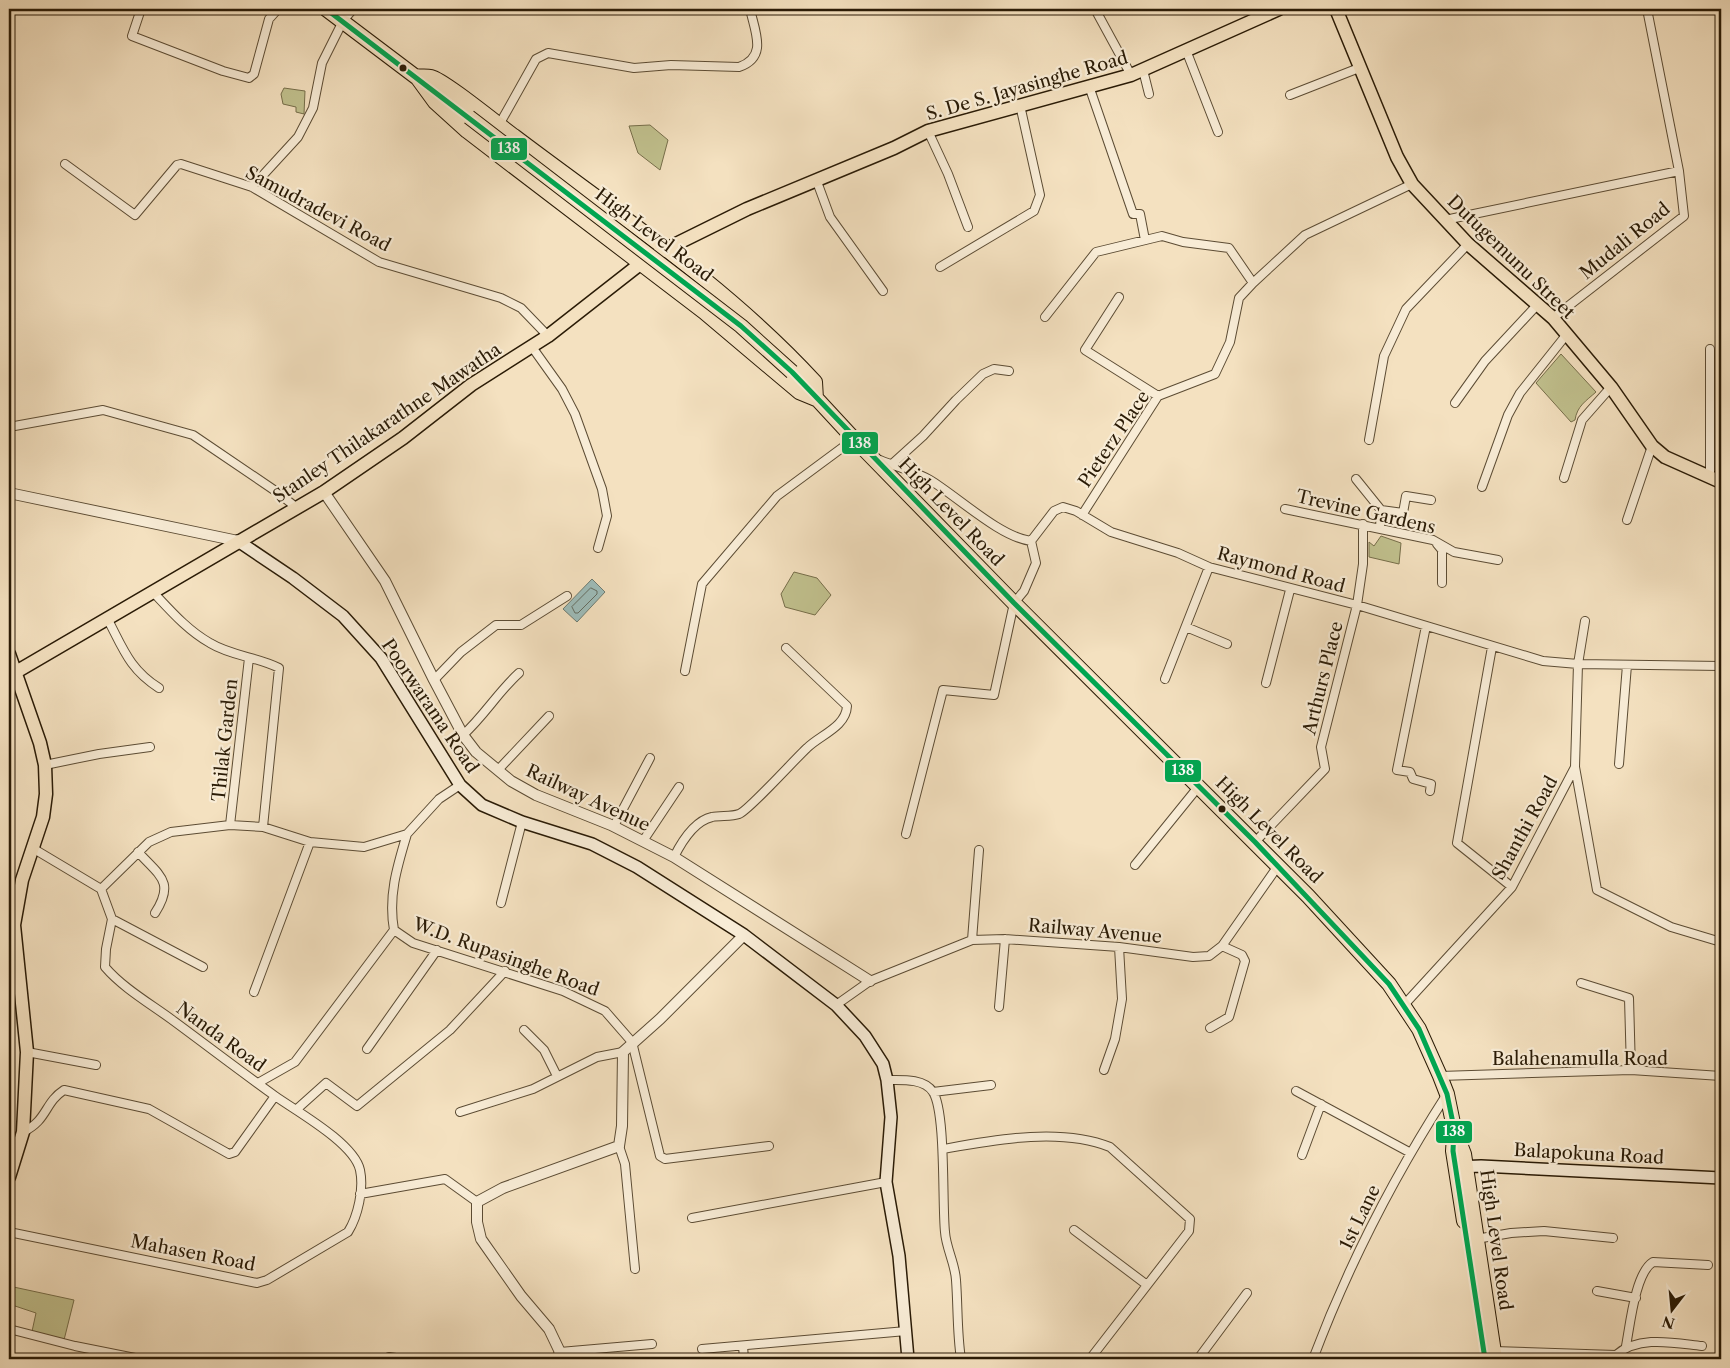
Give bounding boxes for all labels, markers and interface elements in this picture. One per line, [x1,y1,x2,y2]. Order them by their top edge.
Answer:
street label: S. De S. Jayasinghe Road [924,47,1131,125]
unlabelled marker [398,63,408,73]
line badge: 138 [490,137,528,161]
text: 138 [498,139,520,157]
street label: Samudradevi Road [242,161,394,257]
street label: High Level Road [591,183,717,287]
street label: Dutugemunu Street [1443,191,1580,324]
street label: Mudali Road [1575,198,1675,284]
street label: Stanley Thilakarathne Mawatha [269,338,506,508]
street label: Pieterz Place [1074,387,1154,491]
line badge: 138 [841,431,879,455]
text: 138 [849,434,871,452]
street label: High Level Road [894,453,1008,571]
street label: Trevine Gardens [1294,485,1438,539]
street label: Raymond Road [1215,542,1347,598]
street label: Arthurs Place [1298,619,1348,738]
street label: Poorwarama Road [377,635,483,777]
street label: Thilak Garden [208,677,242,803]
line badge: 138 [1164,759,1202,783]
street label: Railway Avenue [523,760,653,836]
text: 138 [1172,761,1194,779]
street label: High Level Road [1211,772,1327,888]
street label: Shanthi Road [1487,772,1563,884]
unlabelled marker [1217,804,1227,814]
street label: W.D. Rupasinghe Road [409,913,602,1001]
street label: Railway Avenue [1027,914,1163,948]
street label: Nanda Road [172,997,270,1077]
street label: Balahenamulla Road [1492,1048,1668,1070]
line badge: 138 [1435,1120,1473,1144]
text: 138 [1443,1122,1465,1140]
street label: Balapokuna Road [1513,1139,1665,1169]
street label: High Level Road [1475,1168,1517,1312]
street label: 1st Lane [1335,1181,1385,1253]
street label: Mahasen Road [129,1230,257,1276]
north arrow [1648,1286,1698,1336]
text: N [1660,1312,1677,1333]

